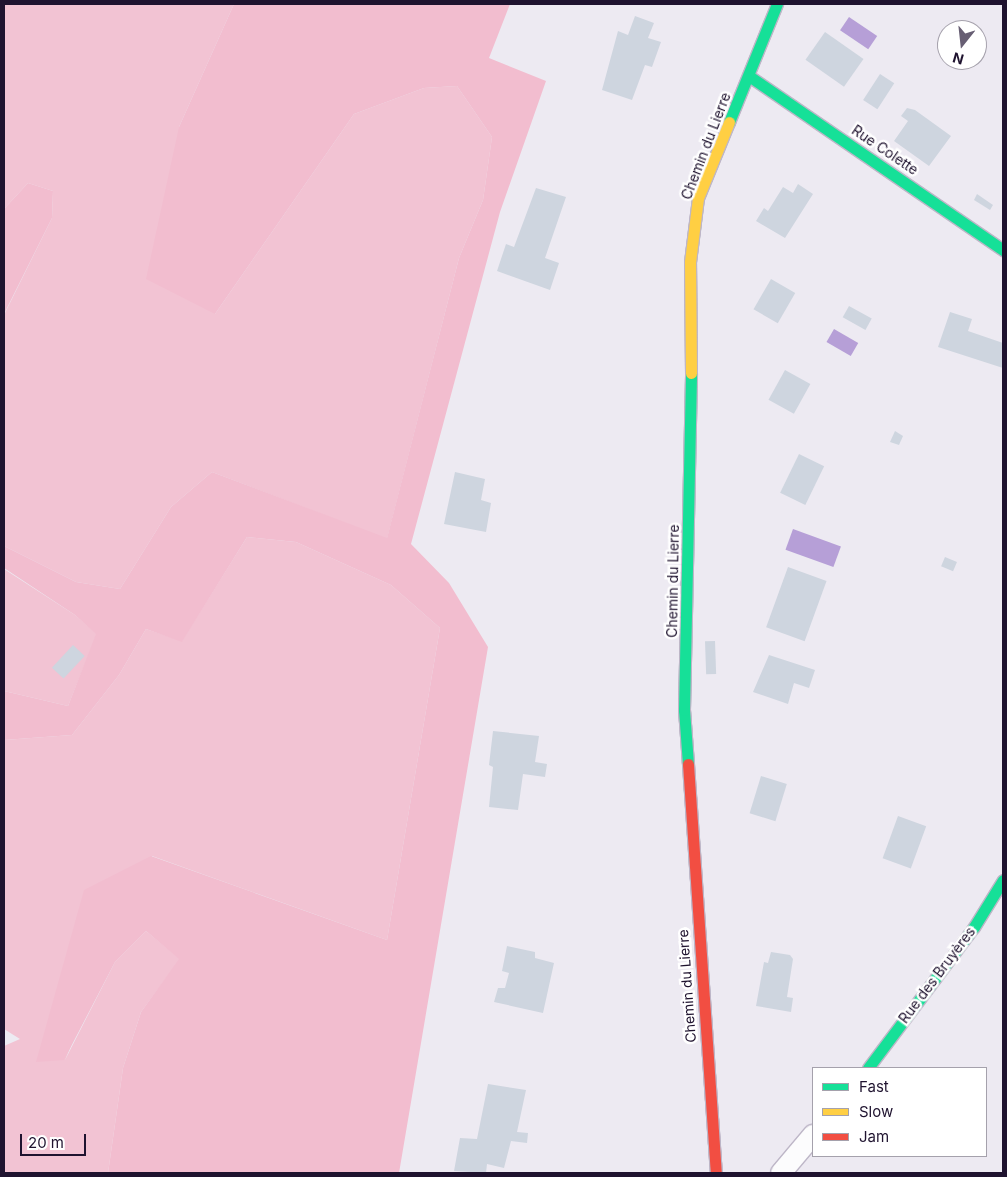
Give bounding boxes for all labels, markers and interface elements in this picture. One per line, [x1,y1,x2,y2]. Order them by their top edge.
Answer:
north arrow [937,20,987,70]
text: N [951,49,965,69]
street label: Chemin du Lierre [678,90,734,202]
street label: Rue Colette [849,122,921,178]
street label: Chemin du Lierre [664,524,682,638]
street label: Rue des Bruyères [895,923,979,1027]
street label: Chemin du Lierre [675,929,699,1043]
legend [812,1067,987,1157]
text: Fast [859,1077,889,1096]
text: Slow [859,1102,893,1121]
scale bar [22,1124,89,1156]
text: Jam [859,1127,889,1146]
text: 20 m [28,1133,64,1152]

